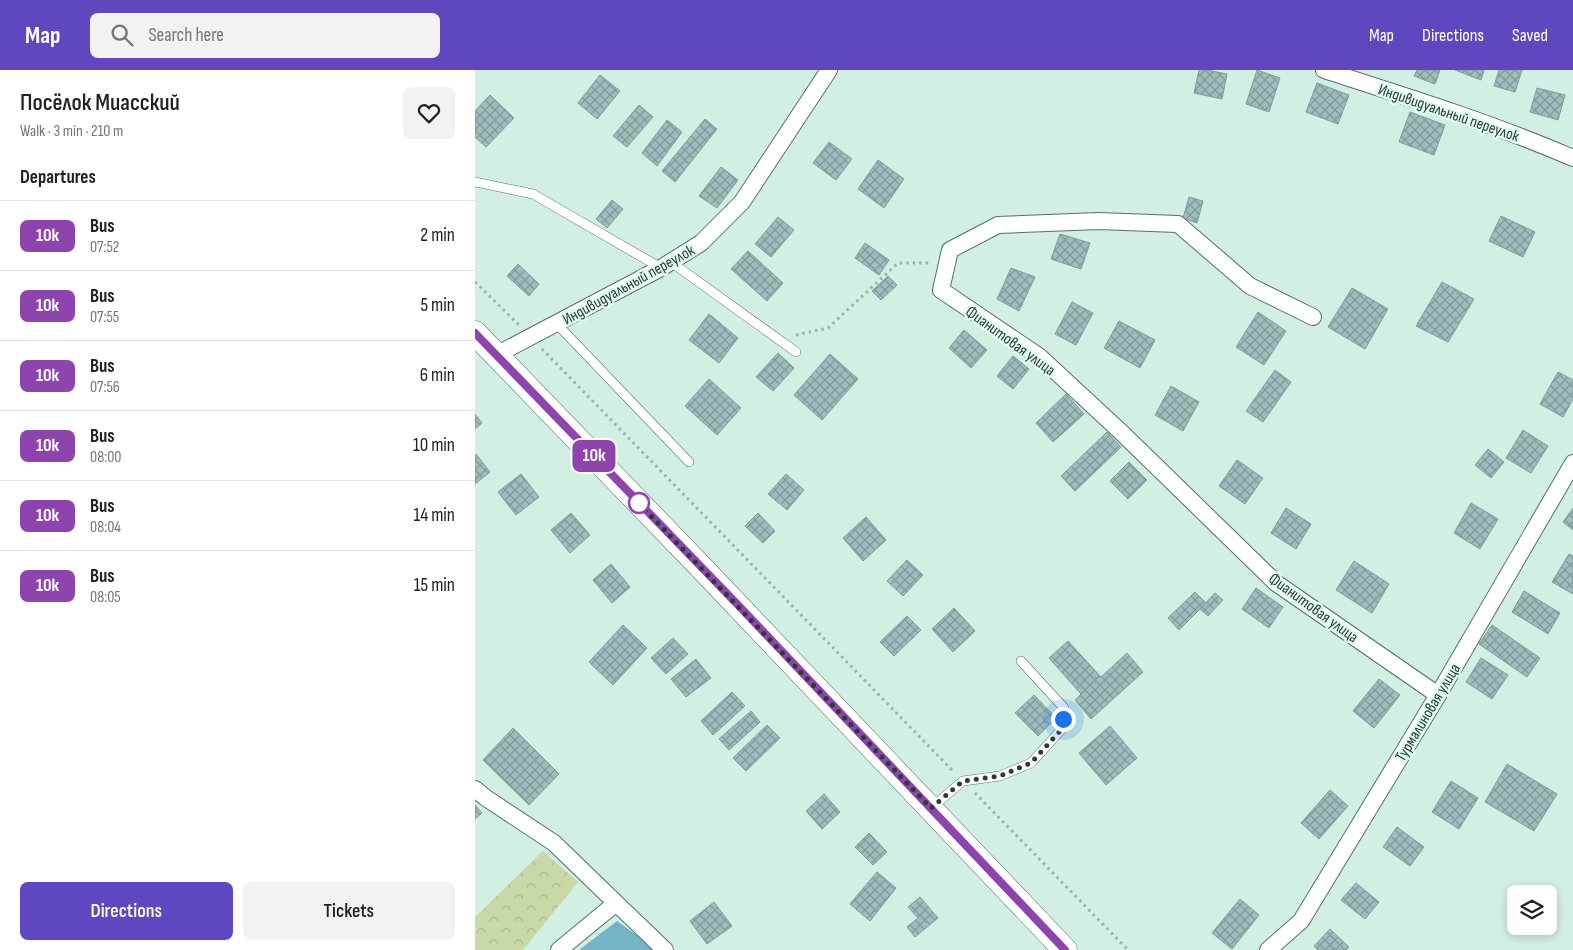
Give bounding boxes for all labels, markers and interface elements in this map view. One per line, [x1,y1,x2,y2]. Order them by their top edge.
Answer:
search box [90,13,440,58]
text: Map [25,21,60,50]
icon: search [108,21,136,49]
text: Search here [148,24,224,47]
text: Map [1369,25,1394,46]
text: Directions [1422,25,1484,46]
text: Saved [1512,25,1548,46]
street label: Индивидуальный переулок [1376,80,1522,147]
button: heart [403,87,455,139]
text: Посёлок Миасский [20,88,180,117]
text: Walk · 3 min · 210 m [20,122,123,141]
text: Departures [20,166,96,189]
text: Bus [90,215,115,238]
text: 2 min [420,224,455,247]
text: 10к [36,225,59,246]
text: 07:52 [90,238,119,257]
street label: Индивидуальный переулок [559,241,699,329]
text: Bus [90,285,115,308]
text: 5 min [420,294,455,317]
text: 10к [36,295,59,316]
street label: Фианитовая улица [962,302,1059,380]
text: 07:55 [90,308,119,327]
text: Bus [90,355,115,378]
text: 6 min [420,364,455,387]
text: 10к [36,365,59,386]
text: 07:56 [90,378,120,397]
text: Bus [90,425,115,448]
text: 10 min [413,434,455,457]
text: 10к [36,435,59,456]
line badge: 10к [565,440,623,472]
text: 10к [582,445,606,466]
text: 08:00 [90,448,121,467]
unlabelled marker [628,492,650,514]
text: Bus [90,495,115,518]
text: 14 min [414,504,455,527]
text: 10к [36,505,59,526]
text: 08:04 [90,518,121,537]
text: Bus [90,565,115,588]
street label: Фианитовая улица [1265,569,1362,647]
text: 15 min [414,574,455,597]
text: 10к [36,575,59,596]
text: 08:05 [90,588,121,607]
street label: Турмалиновая улица [1392,660,1465,765]
your location [1051,707,1076,732]
button: Directions [20,882,233,940]
button: Tickets [243,882,455,940]
map controls [1507,885,1557,935]
button: layers [1507,885,1557,935]

